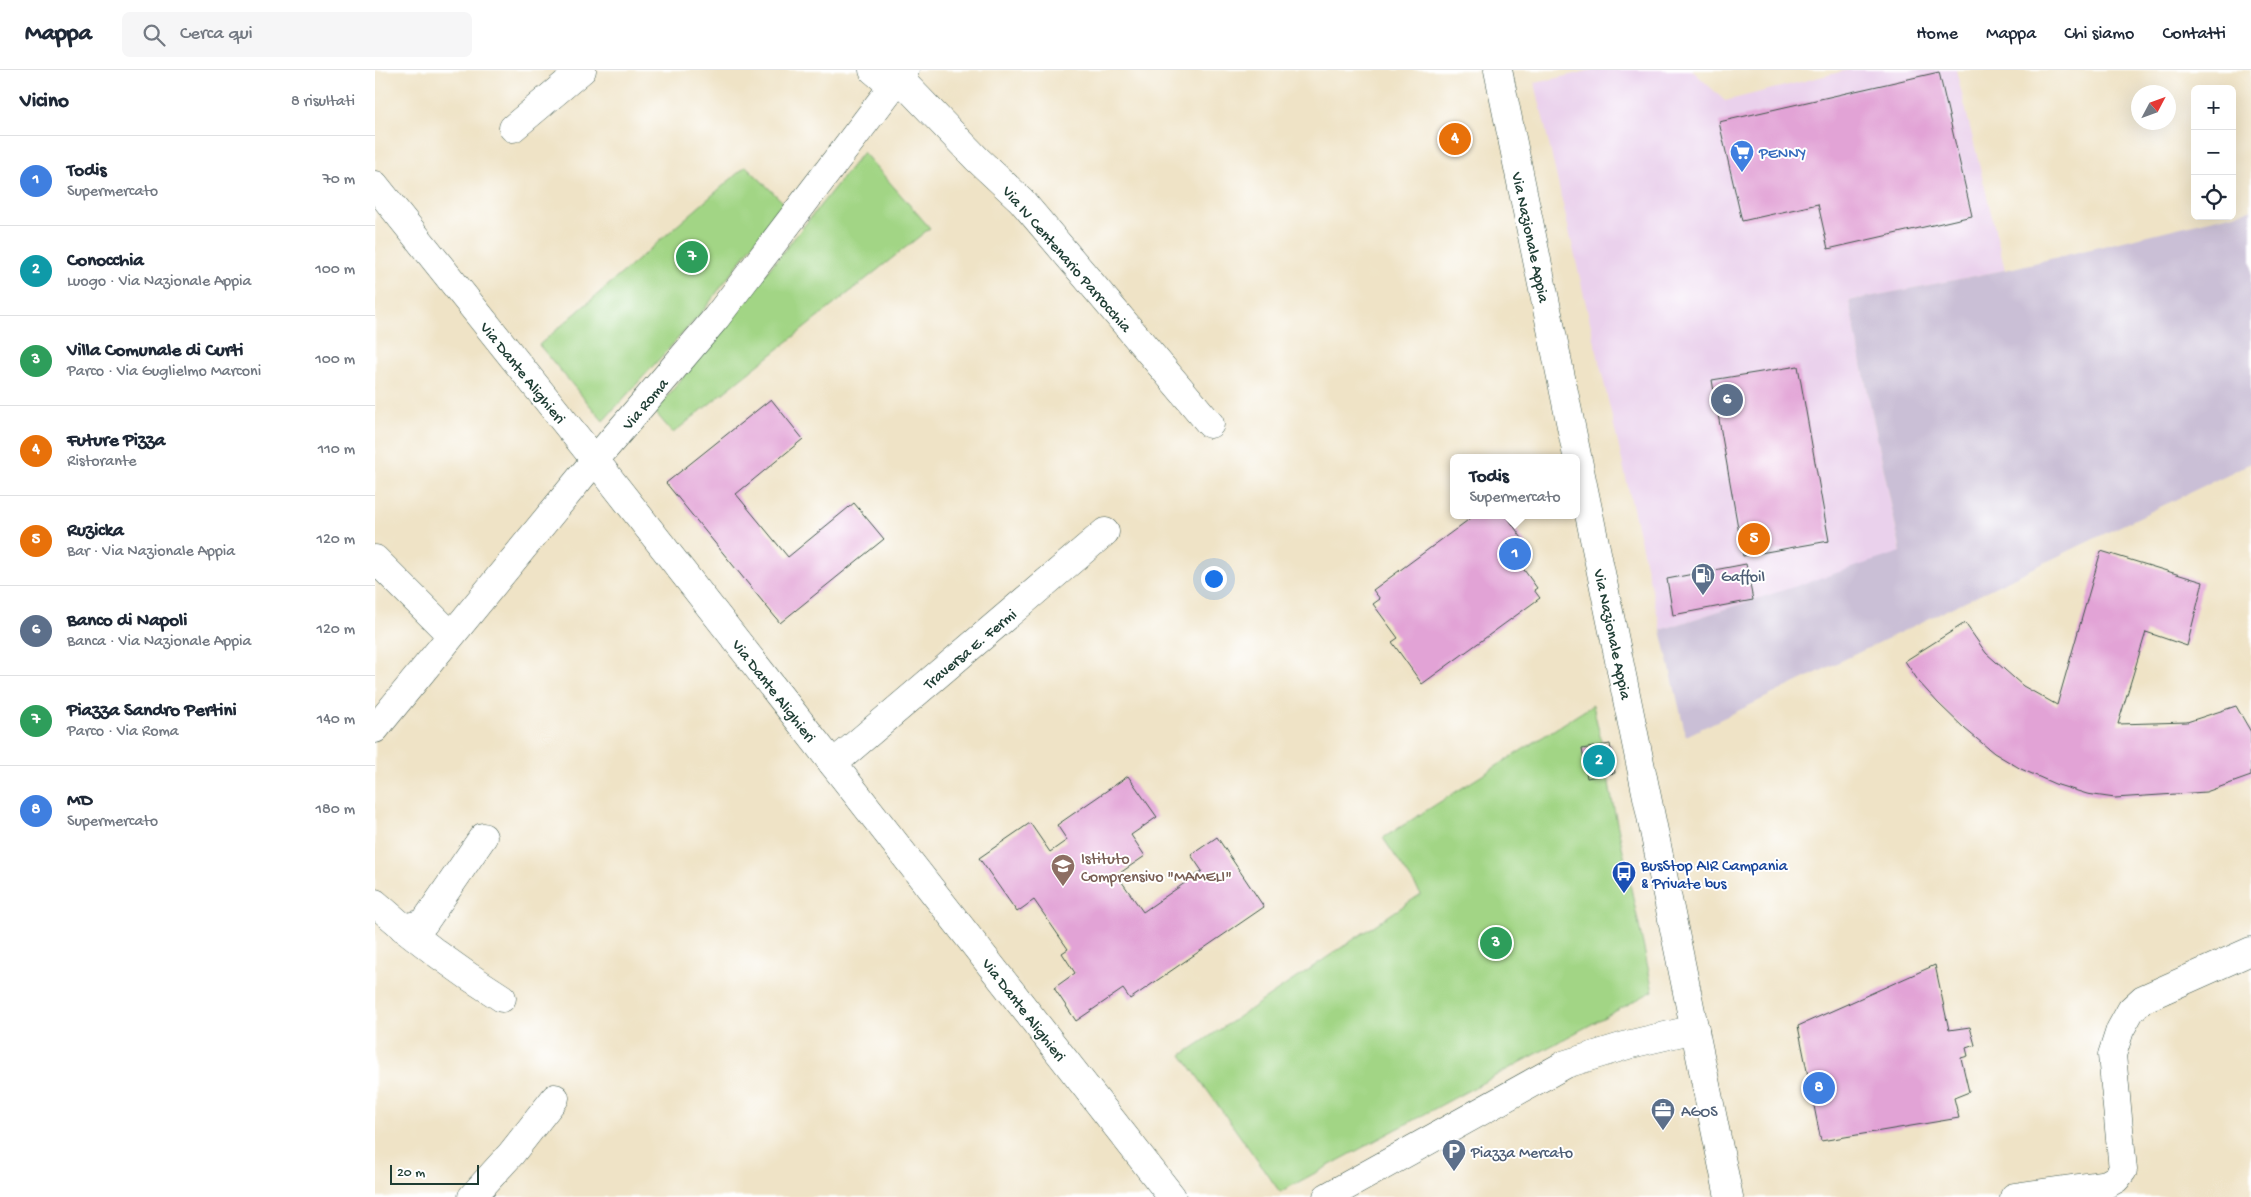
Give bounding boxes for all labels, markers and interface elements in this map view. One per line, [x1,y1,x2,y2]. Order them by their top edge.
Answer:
search box [122,12,472,57]
text: Mappa [25,20,92,49]
icon: search [140,21,168,49]
text: Cerca qui [180,23,253,46]
text: Home [1916,24,1958,45]
text: Mappa [1986,24,2036,45]
text: Chi siamo [2064,24,2134,45]
text: Contatti [2162,24,2226,45]
north arrow [2131,85,2176,130]
map controls [2191,85,2236,220]
button: + [2191,85,2236,130]
text: Vicino [20,90,69,115]
text: 8 risultati [291,93,355,112]
pin: 4 [1439,120,1471,158]
button: − [2191,130,2236,175]
supermarket icon: PENNY [1729,139,1755,173]
place label: PENNY [1758,146,1806,165]
text: Todis [67,160,106,183]
street label: Via Nazionale Appia [1505,170,1552,306]
text: 1 [33,171,39,190]
text: 70 m [322,171,355,190]
button: locate [2191,175,2236,220]
street label: Via IV Centenario Parrocchia [996,182,1135,338]
text: Supermercato [67,183,158,202]
pin: 7 [676,238,708,276]
text: Conocchia [67,250,144,273]
text: 2 [32,261,40,280]
text: 100 m [315,261,355,280]
text: Luogo · Via Nazionale Appia [67,273,251,292]
street label: Via Dante Alighieri [474,319,568,429]
text: Villa Comunale di Curti [67,340,243,363]
text: 3 [32,351,40,370]
text: 100 m [315,351,355,370]
text: Parco · Via Guglielmo Marconi [67,363,261,382]
street label: Via Roma [619,375,675,436]
pin: 6 [1711,381,1743,419]
text: Future Pizza [67,430,165,453]
text: 4 [32,441,40,460]
text: 110 m [318,441,355,460]
text: Ristorante [67,453,137,472]
popup [1450,454,1580,519]
text: Todis [1469,466,1509,489]
text: Supermercato [1469,489,1561,508]
text: Ruzicka [67,520,124,543]
pin: 5 [1738,520,1770,558]
text: 5 [32,531,40,550]
text: 120 m [316,531,355,550]
pin: 1 [1499,535,1531,573]
text: Bar · Via Nazionale Appia [67,543,235,562]
fuel station icon: Gaffoil [1690,562,1716,596]
your location [1201,566,1227,592]
street label: Via Nazionale Appia [1587,567,1634,703]
place label: Gaffoil [1721,569,1765,588]
street label: Traversa E. Fermi [920,606,1022,696]
text: Banco di Napoli [67,610,187,633]
text: 6 [32,621,40,640]
text: 120 m [316,621,355,640]
text: Banca · Via Nazionale Appia [67,633,251,652]
street label: Via Dante Alighieri [726,636,818,747]
text: Piazza Sandro Pertini [67,700,237,723]
text: 7 [32,711,40,730]
text: 140 m [317,711,355,730]
text: Parco · Via Roma [67,723,179,742]
pin: 2 [1583,742,1615,780]
text: MD [67,790,93,813]
text: 8 [32,801,40,820]
text: 180 m [316,801,355,820]
text: Supermercato [67,813,158,832]
place label: Istituto Comprensivo "MAMELI" [1081,851,1232,888]
school or university icon: Istituto Comprensivo "MAMELI" [1050,853,1076,887]
place label: BusStop AIR Campania & Private bus [1640,858,1789,895]
bus stop icon: BusStop AIR Campania & Private bus [1611,860,1637,894]
pin: 3 [1480,924,1512,962]
street label: Via Dante Alighieri [976,955,1068,1066]
pin: 8 [1803,1069,1835,1107]
office icon: AGOS [1650,1097,1676,1131]
place label: AGOS [1681,1104,1718,1123]
parking icon: Piazza Mercato [1441,1138,1467,1172]
place label: Piazza Mercato [1470,1145,1573,1164]
scale bar [390,1162,479,1185]
text: 20 m [397,1165,425,1182]

